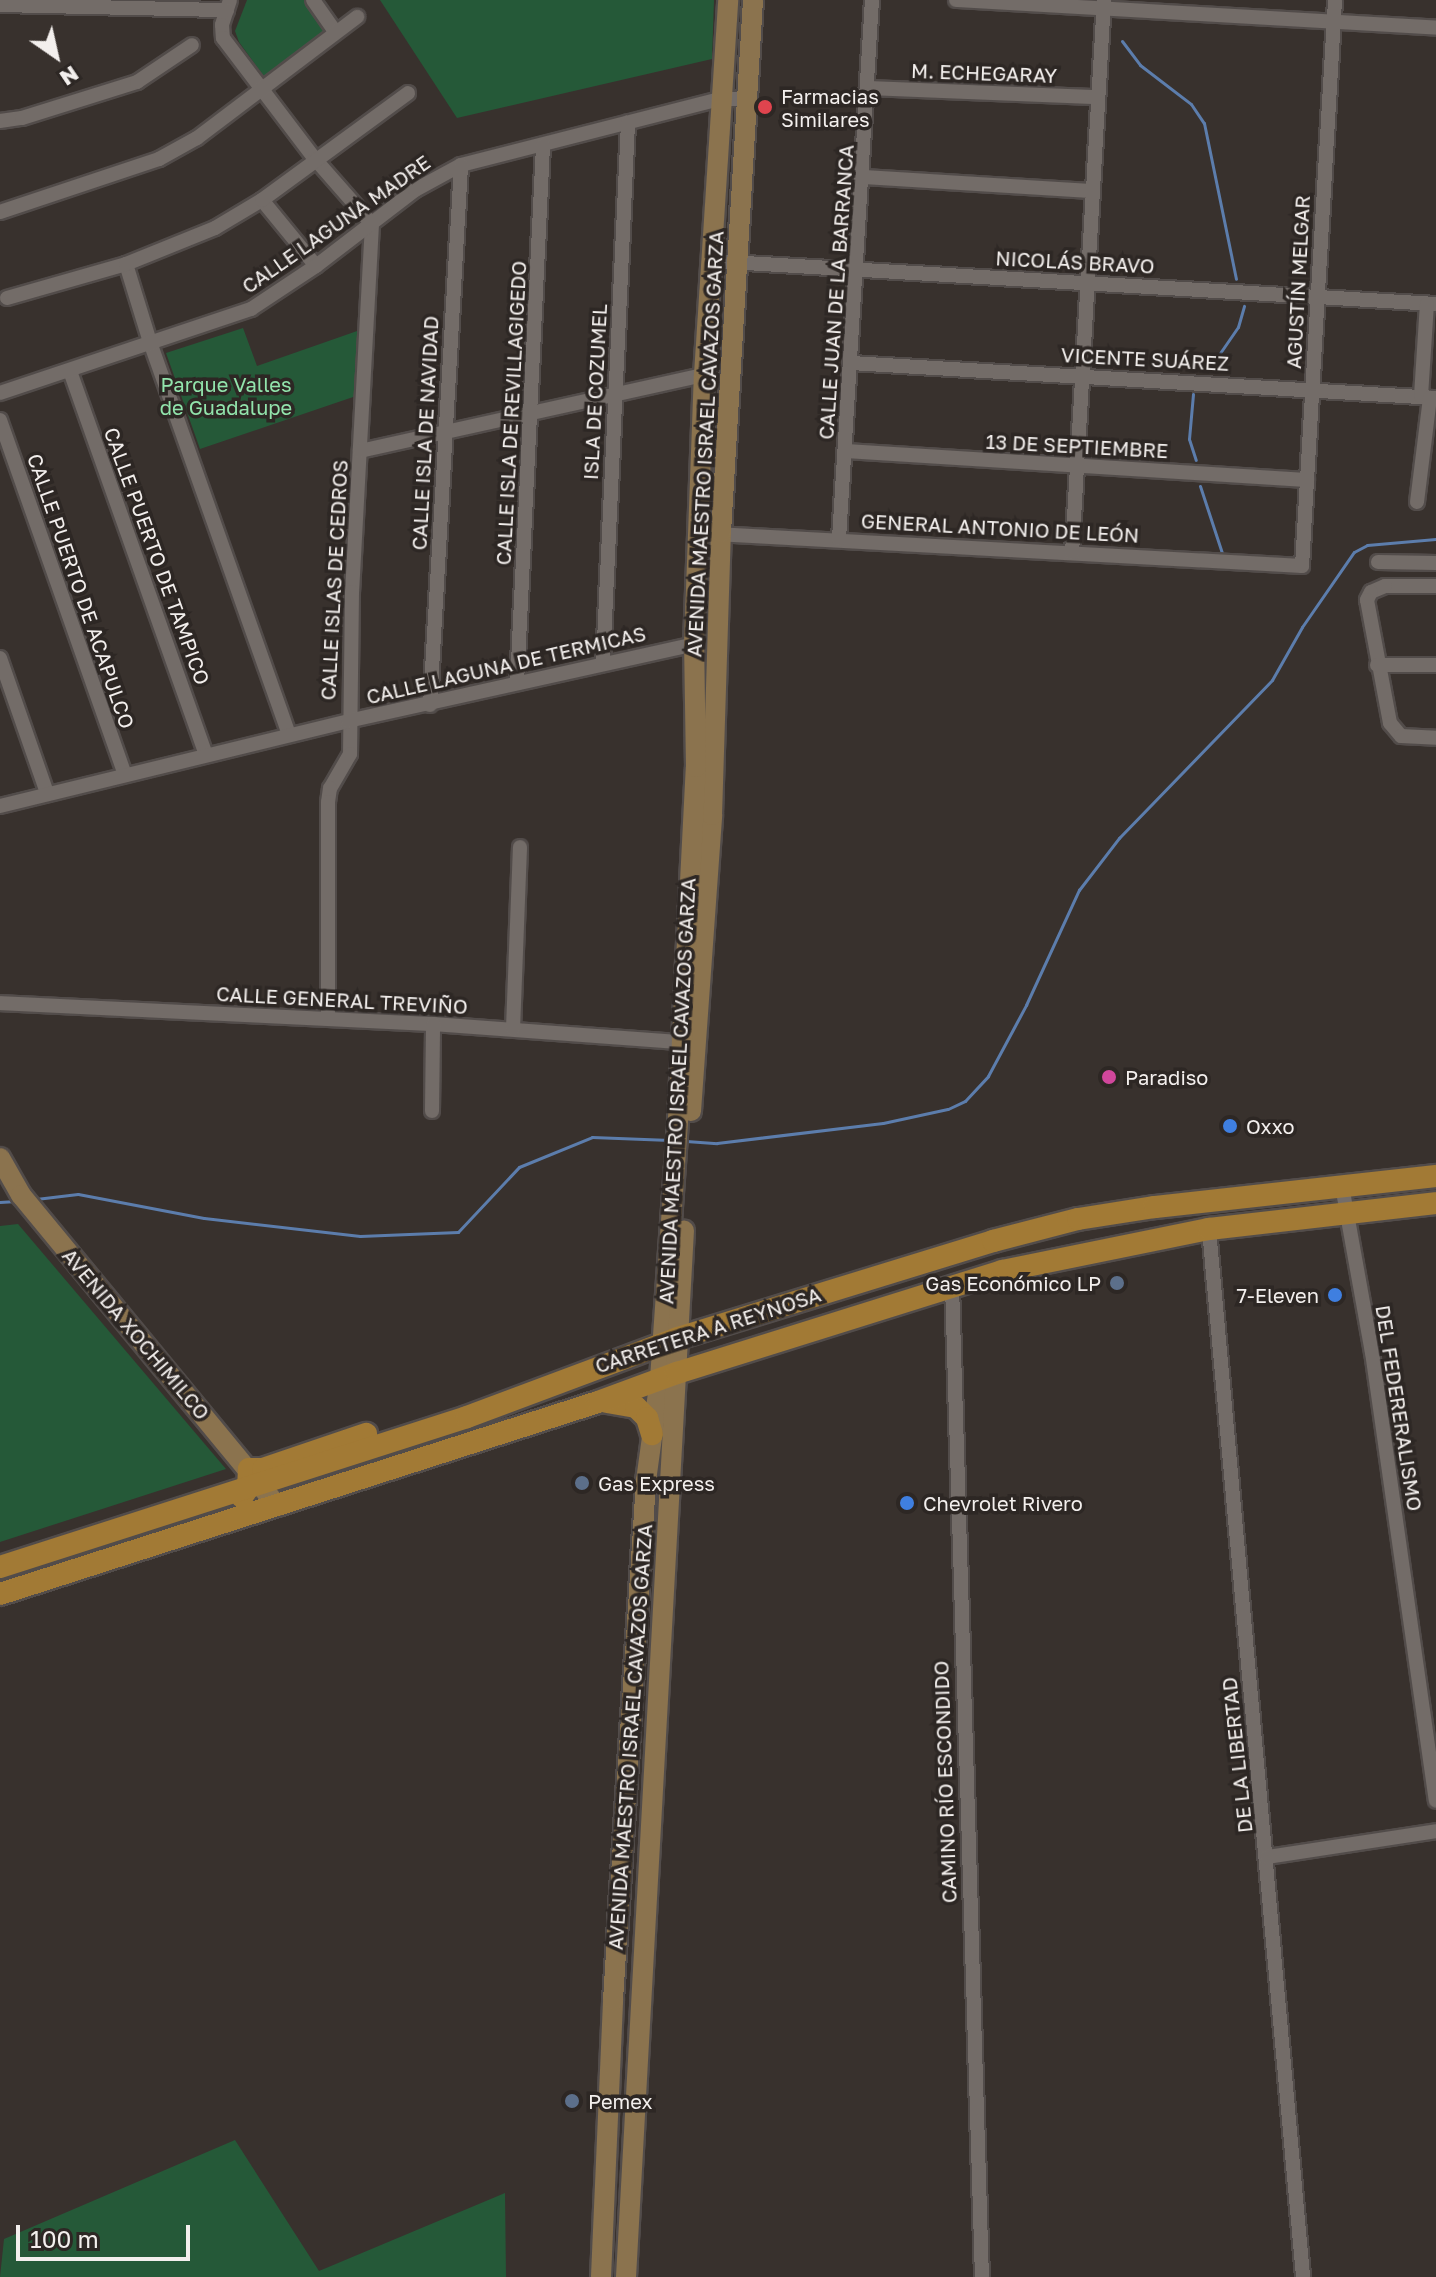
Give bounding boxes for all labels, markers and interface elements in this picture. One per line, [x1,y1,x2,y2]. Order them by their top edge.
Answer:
north arrow [16,16,96,96]
street label: M. ECHEGARAY [911,58,1057,88]
text: N [55,60,84,92]
place label: Farmacias Similares [781,84,879,131]
marker: Farmacias Similares [756,98,774,116]
street label: CALLE JUAN DE LA BARRANCA [814,144,858,440]
street label: CALLE LAGUNA MADRE [237,150,435,298]
street label: AGUSTÍN MELGAR [1281,195,1315,369]
street label: AVENIDA MAESTRO ISRAEL CAVAZOS GARZA [682,230,728,658]
street label: NICOLÁS BRAVO [995,246,1155,278]
street label: CALLE ISLA DE REVILLAGIGEDO [491,260,531,566]
street label: ISLA DE COZUMEL [578,303,612,481]
street label: CALLE ISLA DE NAVIDAD [407,315,443,551]
street label: VICENTE SUÁREZ [1060,343,1230,375]
park label: Parque Valles de Guadalupe [160,372,292,419]
street label: CALLE PUERTO DE TAMPICO [99,424,215,688]
street label: 13 DE SEPTIEMBRE [985,429,1169,463]
street label: CALLE PUERTO DE ACAPULCO [23,450,139,732]
street label: CALLE ISLAS DE CEDROS [316,459,352,701]
street label: GENERAL ANTONIO DE LEÓN [860,509,1140,547]
street label: CALLE LAGUNA DE TERMICAS [364,621,648,709]
street label: AVENIDA MAESTRO ISRAEL CAVAZOS GARZA [654,877,700,1305]
street label: CALLE GENERAL TREVIÑO [216,981,468,1019]
place label: Paradiso [1125,1065,1208,1089]
marker: Paradiso [1100,1068,1118,1086]
place label: Oxxo [1246,1114,1294,1138]
marker: Oxxo [1221,1117,1239,1135]
street label: AVENIDA XOCHIMILCO [57,1244,215,1424]
place label: Gas Económico LP [925,1271,1101,1295]
marker: Gas Económico LP [1108,1274,1126,1292]
street label: CARRETERA A REYNOSA [592,1282,824,1378]
place label: 7-Eleven [1237,1283,1319,1307]
marker: 7-Eleven [1326,1286,1344,1304]
street label: DEL FEDERERALISMO [1371,1303,1427,1513]
place label: Gas Express [598,1471,715,1495]
marker: Gas Express [573,1474,591,1492]
place label: Chevrolet Rivero [923,1491,1083,1515]
marker: Chevrolet Rivero [898,1494,916,1512]
street label: AVENIDA MAESTRO ISRAEL CAVAZOS GARZA [603,1523,657,1951]
street label: CAMINO RÍO ESCONDIDO [929,1660,961,1904]
street label: DE LA LIBERTAD [1217,1676,1257,1834]
place label: Pemex [588,2089,652,2113]
marker: Pemex [563,2092,581,2110]
scale bar [20,2209,194,2259]
text: 100 m [30,2224,99,2253]

